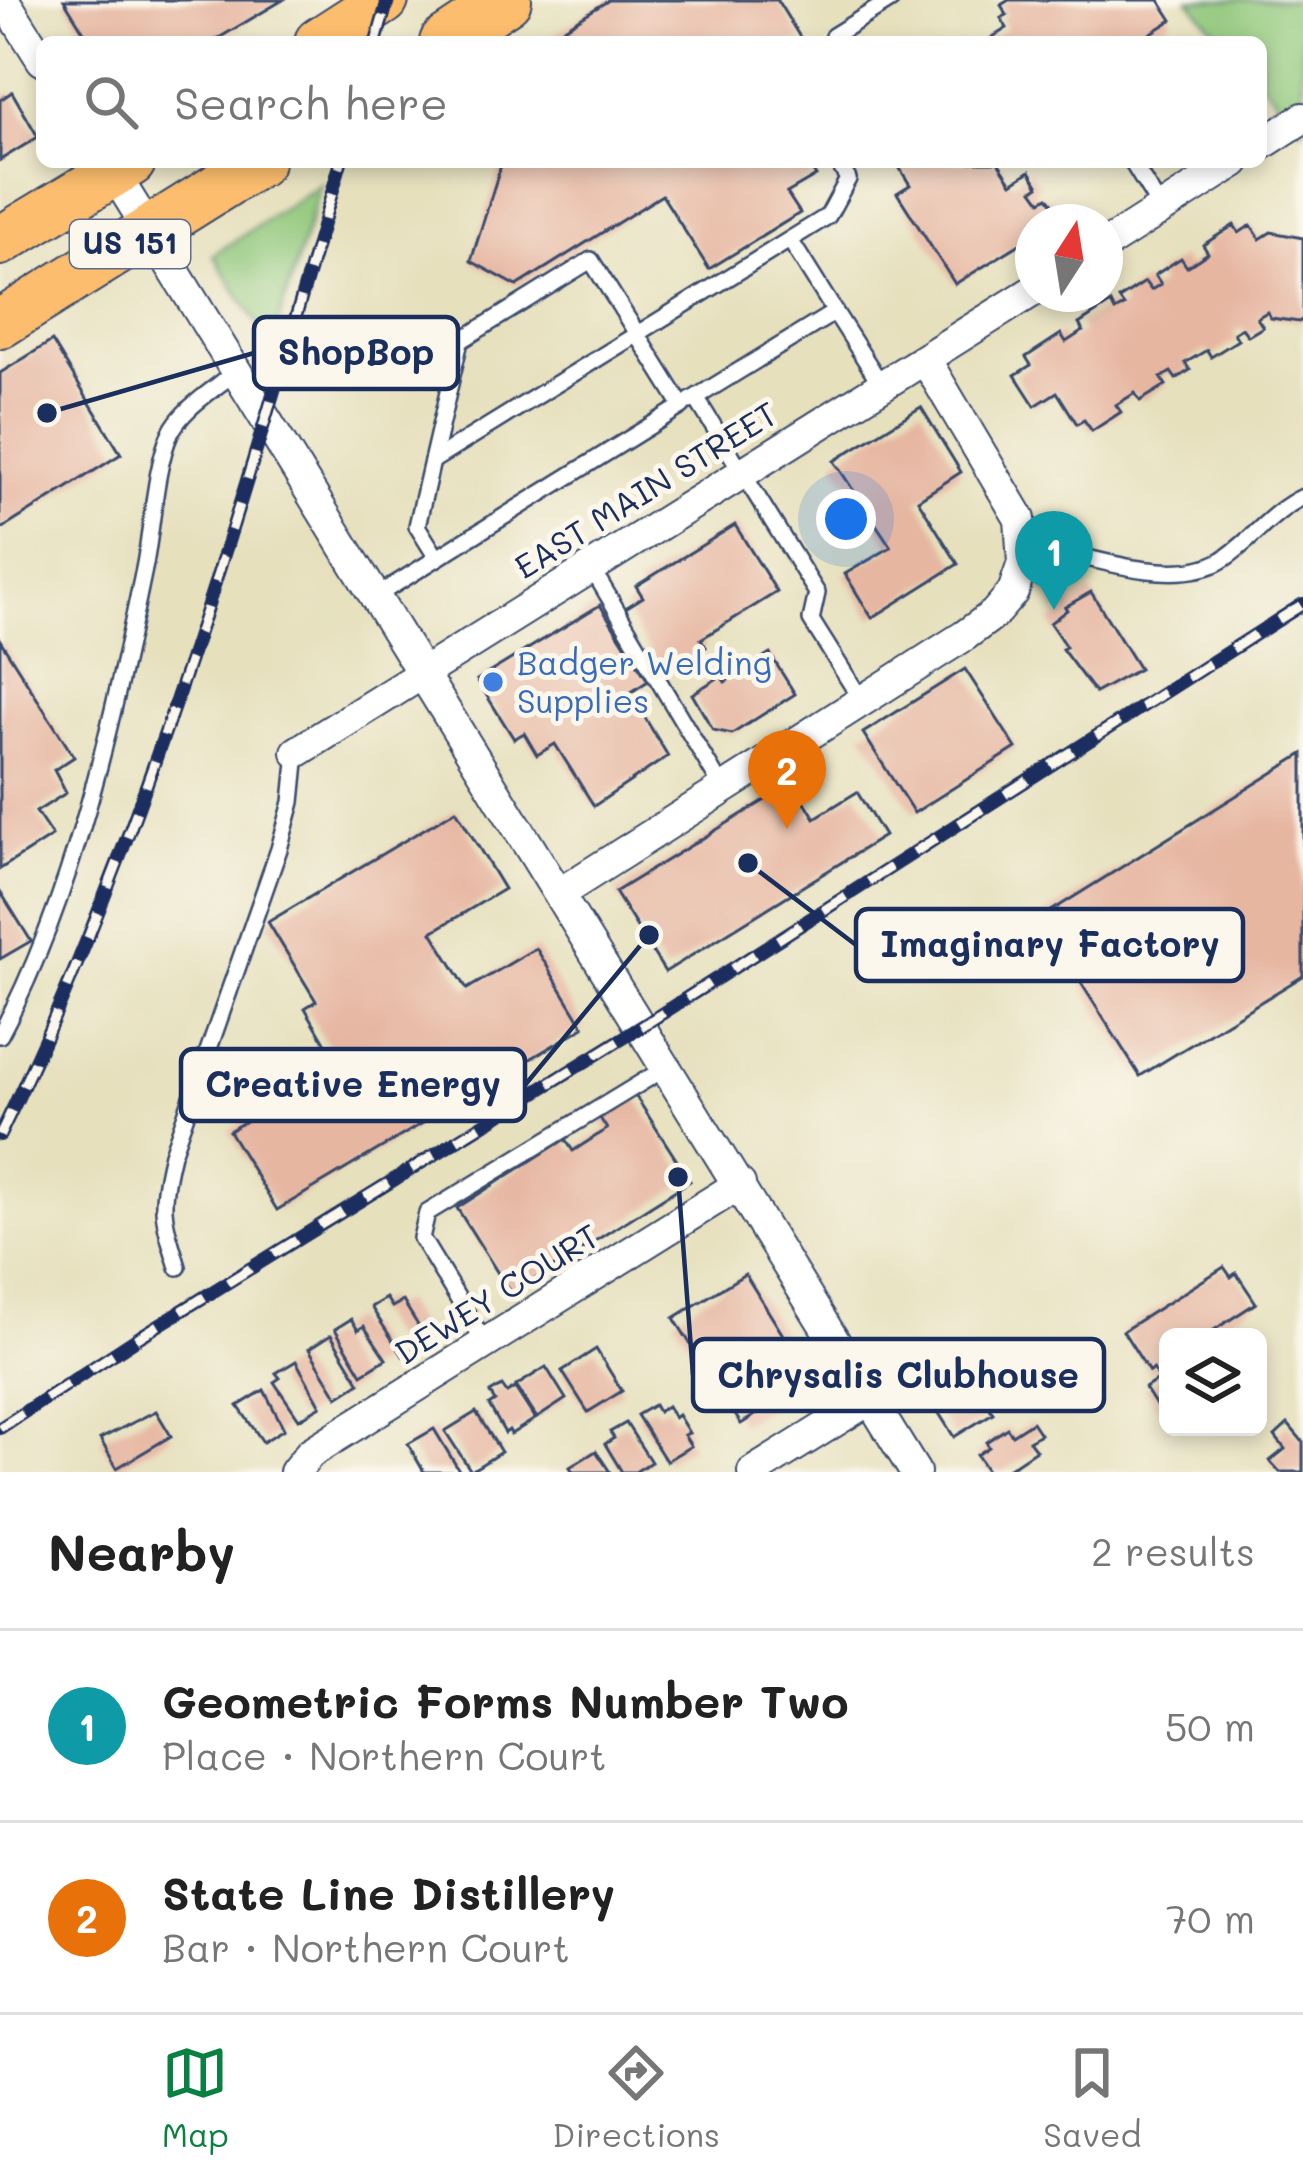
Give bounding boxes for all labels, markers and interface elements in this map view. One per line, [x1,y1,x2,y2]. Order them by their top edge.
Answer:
search box [36,36,1267,168]
icon: search [78,69,144,135]
text: Search here [174,73,448,131]
north arrow [1015,204,1123,312]
road number: US 151 [70,220,190,268]
callout: ShopBop [254,317,458,389]
text: ShopBop [278,327,434,374]
street label: EAST MAIN STREET [506,390,785,587]
your location [816,489,876,549]
pin: 1 [1015,511,1093,610]
place label: Badger Welding Supplies [517,640,772,721]
marker: Badger Welding Supplies [480,669,506,695]
pin: 2 [748,730,826,829]
callout: Imaginary Factory [856,909,1243,981]
text: Imaginary Factory [880,919,1220,967]
callout: Creative Energy [181,1049,525,1121]
text: Creative Energy [205,1059,501,1107]
street label: DEWEY COURT [386,1213,606,1373]
map controls [1159,1328,1267,1436]
button: layers [1159,1328,1267,1436]
callout: Chrysalis Clubhouse [693,1339,1104,1411]
text: Chrysalis Clubhouse [717,1350,1079,1398]
text: Nearby [48,1517,235,1584]
text: 2 results [1091,1525,1255,1576]
text: Geometric Forms Number Two [162,1671,849,1729]
text: 1 [78,1700,96,1751]
text: 50 m [1165,1700,1255,1751]
text: Place · Northern Court [162,1729,606,1780]
text: State Line Distillery [162,1863,615,1921]
text: 2 [76,1892,98,1943]
text: 70 m [1166,1892,1255,1943]
text: Bar · Northern Court [162,1921,570,1972]
tab: Map [162,2040,229,2155]
tab: Directions [552,2040,720,2155]
tab: Saved [1043,2040,1141,2155]

